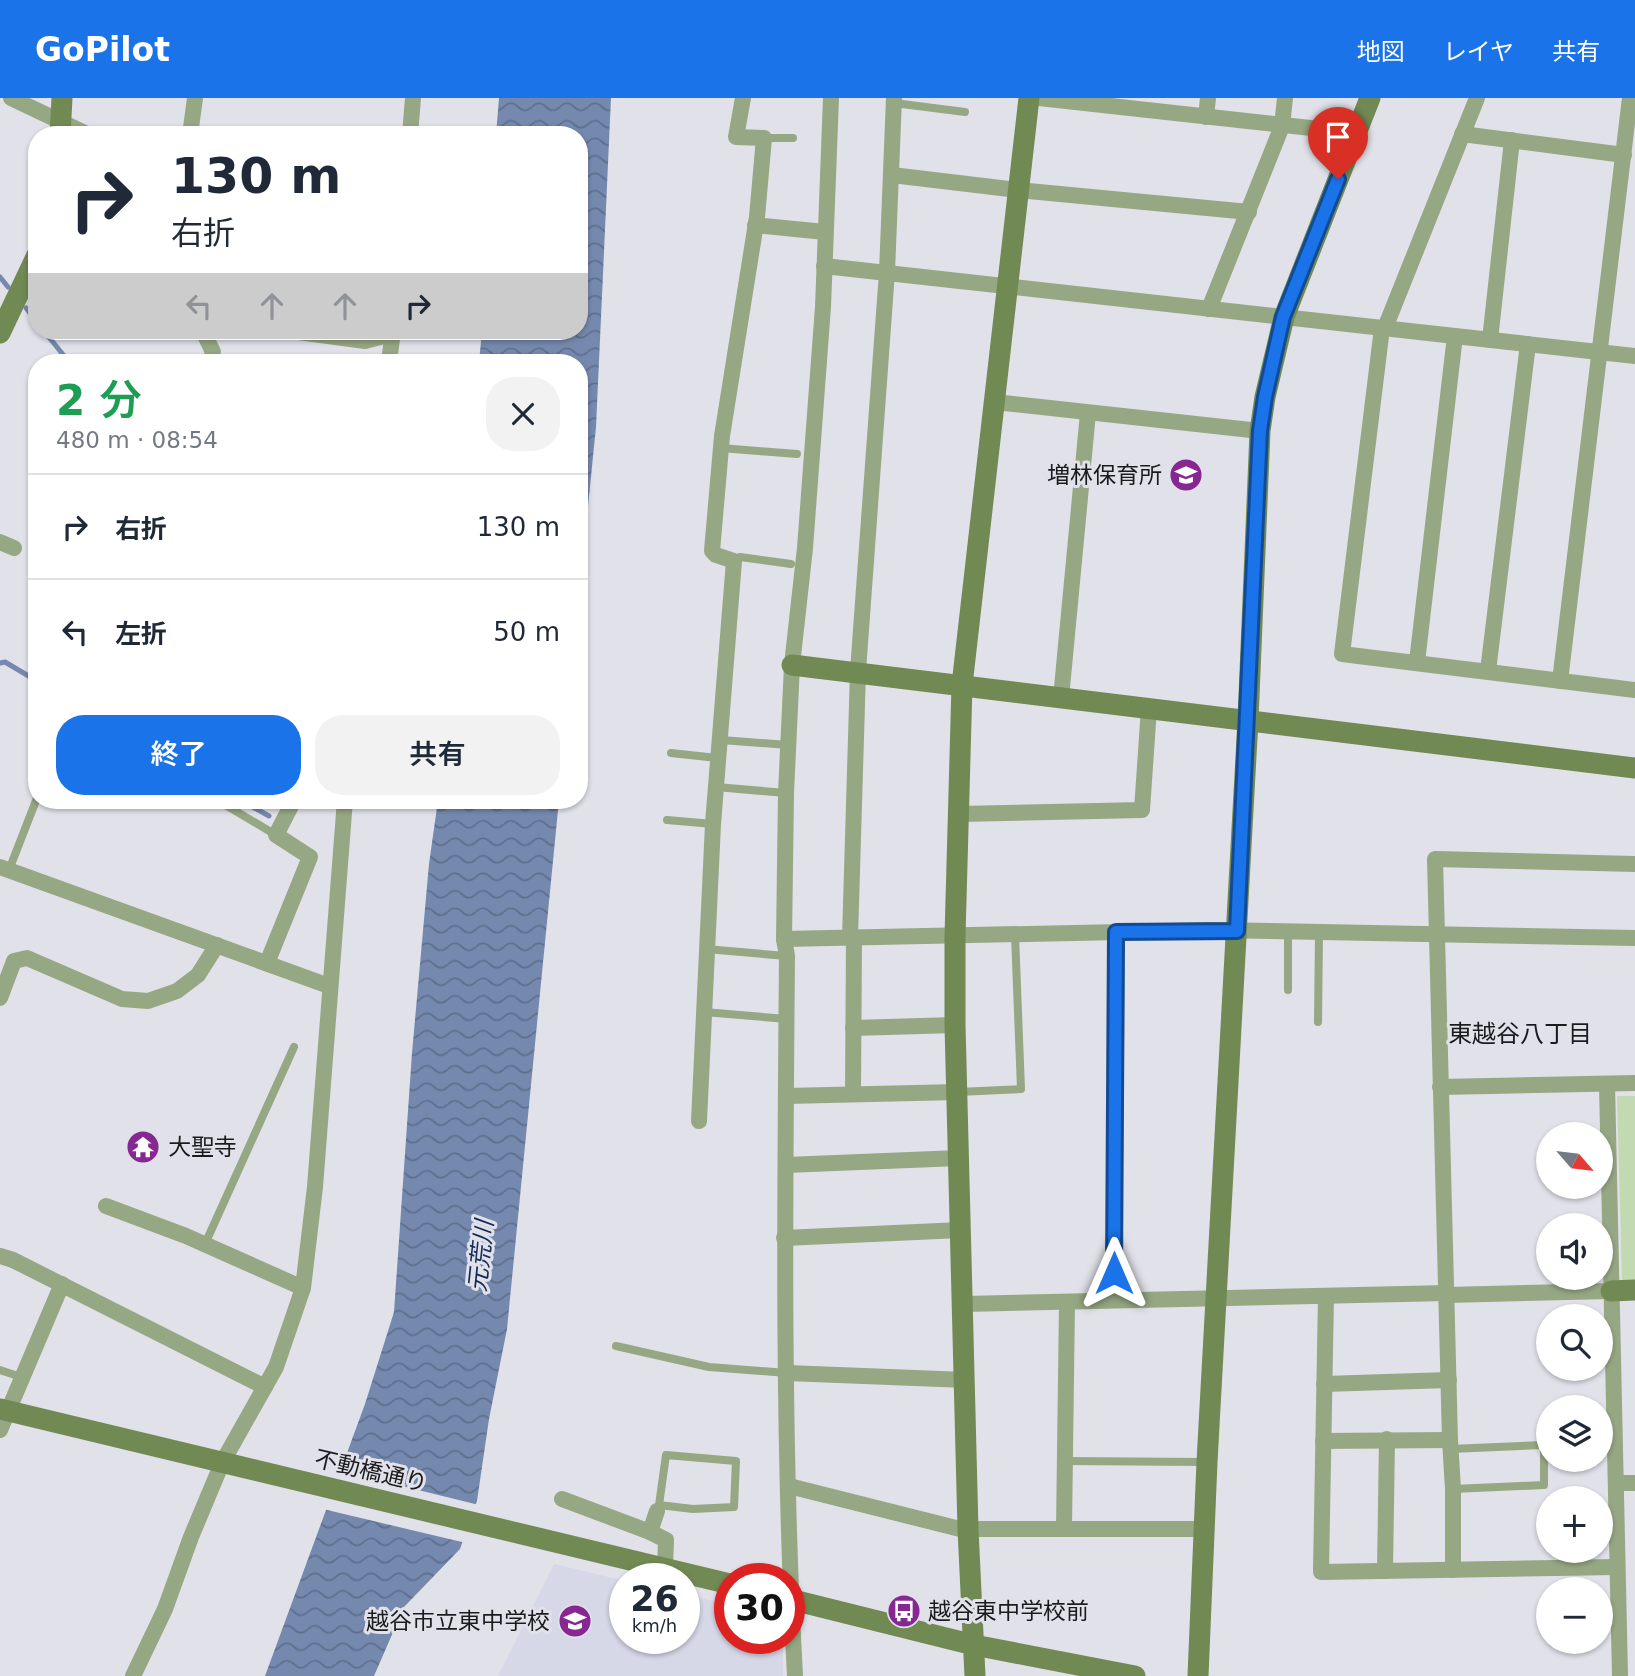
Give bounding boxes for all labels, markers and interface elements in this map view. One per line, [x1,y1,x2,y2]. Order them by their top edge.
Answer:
text: GoPilot [35,30,170,69]
text: 地図 [1357,38,1405,66]
text: レイヤ [1443,38,1514,66]
text: 共有 [1552,38,1600,66]
pin [1308,107,1368,179]
icon: arrive [1319,118,1357,156]
text: 130 m [171,148,341,205]
icon: right [56,154,147,245]
text: 右折 [171,214,235,252]
icon: left [180,287,218,325]
icon: ahead [253,287,291,325]
icon: ahead [326,287,364,325]
icon: right [399,287,437,325]
text: 2 分 [56,376,142,425]
button: close [486,377,560,451]
text: 480 m · 08:54 [56,427,218,453]
school or university icon: 増林保育所 [1167,456,1205,494]
place label: 増林保育所 [1047,462,1162,488]
icon: right [56,508,94,546]
text: 130 m [477,512,560,542]
text: 右折 [115,514,167,544]
icon: left [56,613,94,651]
text: 50 m [493,617,560,647]
text: 左折 [115,619,167,649]
button: 終了 [56,715,301,795]
button: 共有 [315,715,560,795]
district label: 東越谷八丁目 [1448,1020,1592,1048]
north arrow [1536,1122,1614,1199]
map controls [1536,1122,1613,1654]
temple icon: 大聖寺 [124,1128,162,1166]
place label: 大聖寺 [168,1134,237,1160]
button: sound [1536,1213,1613,1290]
water label: 元荒川 [463,1216,499,1293]
position arrow [1077,1236,1151,1310]
button: search [1536,1304,1613,1381]
button: layers [1536,1395,1613,1472]
street label: 不動橋通り [312,1445,430,1497]
button: + [1536,1486,1613,1563]
speed limit sign: 30 [714,1563,805,1654]
button: − [1536,1577,1613,1654]
text: 26 [630,1579,679,1619]
bus stop icon: 越谷東中学校前 [885,1592,923,1630]
place label: 越谷東中学校前 [928,1598,1089,1624]
school or university icon: 越谷市立東中学校 [556,1602,594,1640]
place label: 越谷市立東中学校 [366,1608,550,1634]
text: km/h [632,1615,677,1636]

